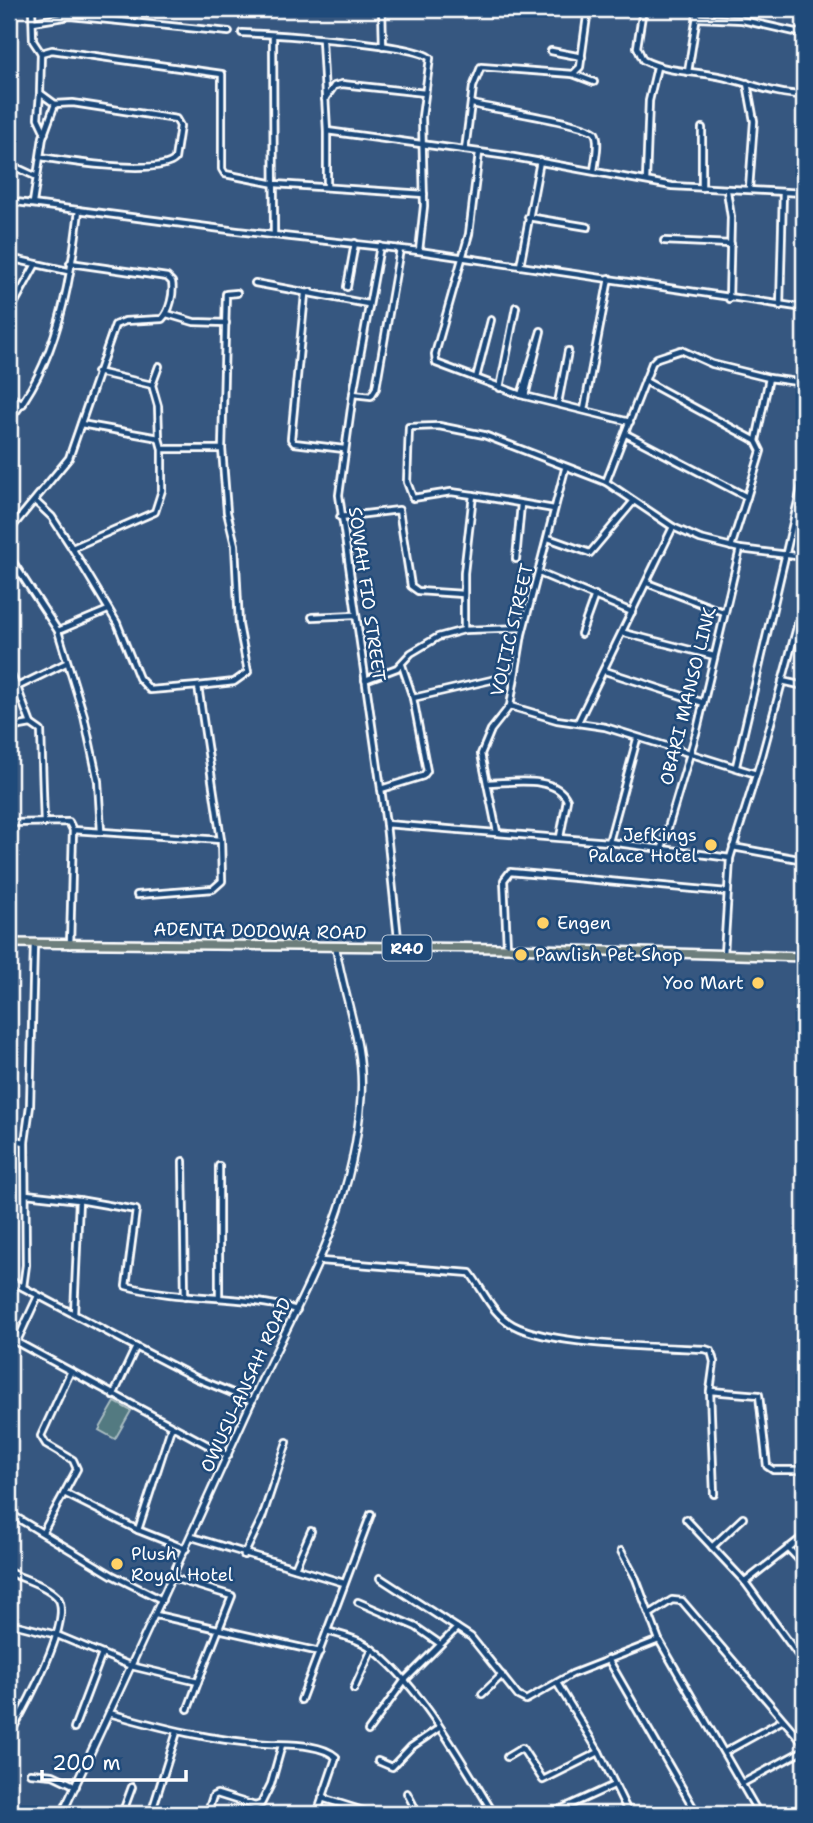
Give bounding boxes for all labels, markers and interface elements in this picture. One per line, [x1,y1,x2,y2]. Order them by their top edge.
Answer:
street label: SOWAH FIO STREET [343,505,391,683]
street label: VOLTIC STREET [485,561,539,699]
street label: OBARI MANSO LINK [654,604,722,788]
place label: JefKings Palace Hotel [588,823,698,868]
marker: JefKings Palace Hotel [703,837,719,853]
place label: Engen [557,911,611,935]
marker: Engen [535,915,551,931]
street label: ADENTA DODOWA ROAD [153,917,367,945]
road number: R40 [382,936,432,960]
place label: Pawlish Pet Shop [535,943,683,967]
marker: Pawlish Pet Shop [513,947,529,963]
place label: Yoo Mart [663,971,744,995]
marker: Yoo Mart [750,975,766,991]
street label: OWUSU-ANSAH ROAD [195,1294,297,1476]
place label: Plush Royal Hotel [131,1542,234,1587]
marker: Plush Royal Hotel [109,1556,125,1572]
scale bar [42,1739,186,1783]
text: 200 m [52,1749,121,1777]

